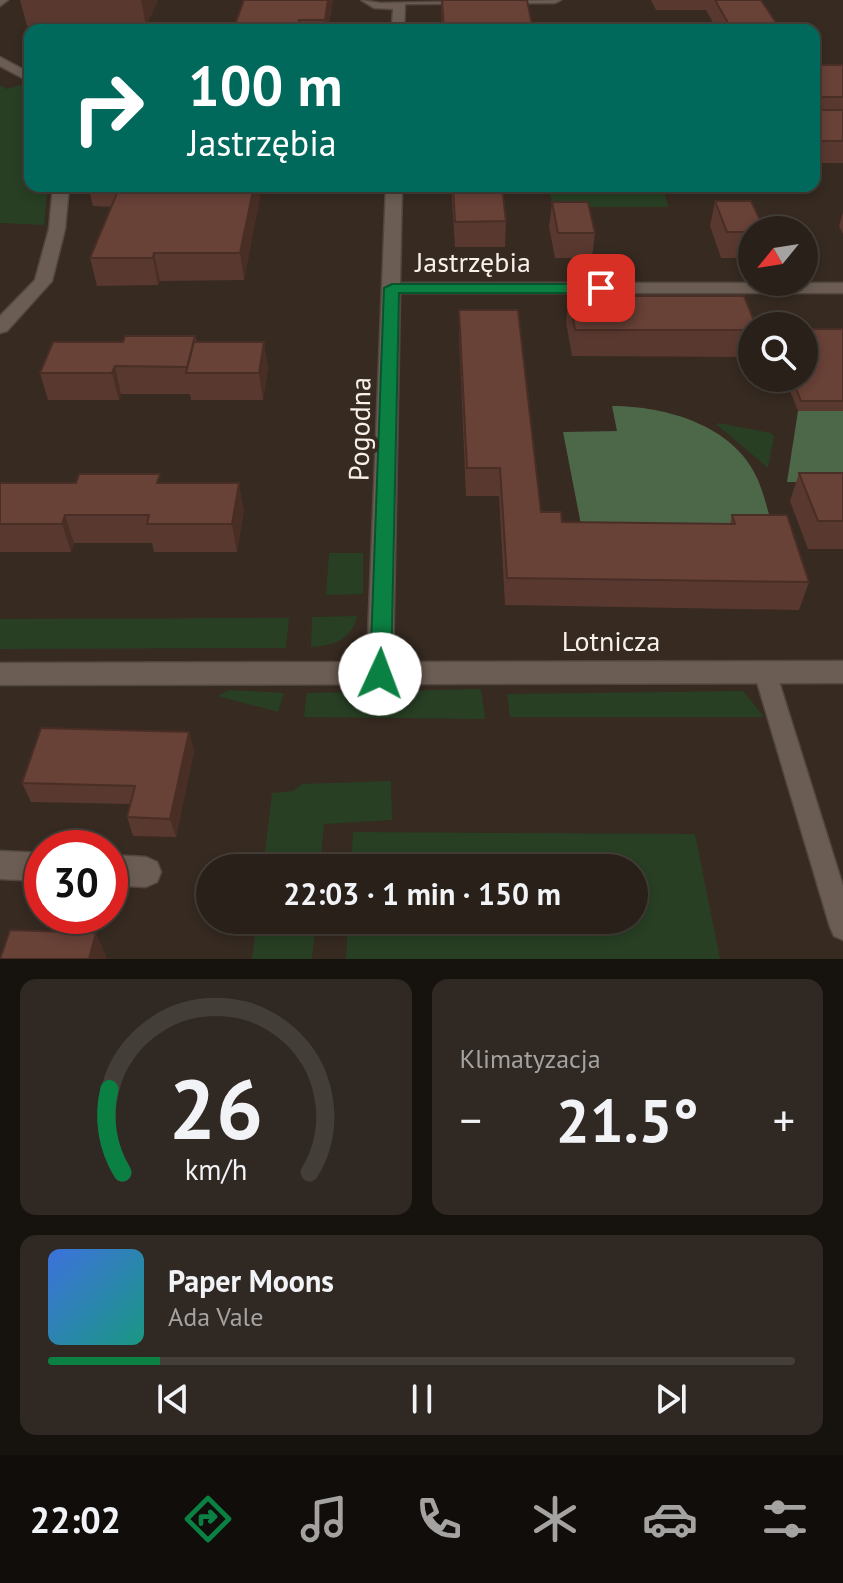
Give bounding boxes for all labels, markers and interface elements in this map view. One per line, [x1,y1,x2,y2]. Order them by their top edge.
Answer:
text: 100 m [188,49,343,121]
icon: right [56,56,160,160]
text: Jastrzębia [188,119,337,166]
north arrow [738,216,818,296]
map controls [738,216,818,392]
street label: Jastrzębia [414,243,531,280]
pin [567,254,635,322]
icon: arrive [579,266,623,310]
button: search [738,312,818,392]
street label: Pogodna [340,377,378,481]
street label: Lotnicza [562,622,660,659]
position arrow [338,632,422,716]
speed limit sign: 30 [24,830,128,934]
text: 22:03 · 1 min · 150 m [283,874,561,913]
text: Klimatyzacja [460,1042,601,1075]
text: 26 [169,1054,263,1162]
text: 21.5° [556,1081,699,1159]
text: − [460,1091,482,1148]
text: + [773,1091,795,1148]
text: km/h [184,1151,247,1188]
text: Paper Moons [168,1261,334,1300]
text: Ada Vale [168,1300,263,1333]
icon: previous [151,1377,195,1421]
icon: pause [400,1377,444,1421]
icon: next [649,1377,693,1421]
icon: directions [180,1491,236,1547]
icon: music [296,1491,352,1547]
icon: phone [411,1491,467,1547]
icon: climate [527,1491,583,1547]
icon: car [642,1491,698,1547]
icon: filters [757,1491,813,1547]
text: 22:02 [30,1496,121,1543]

